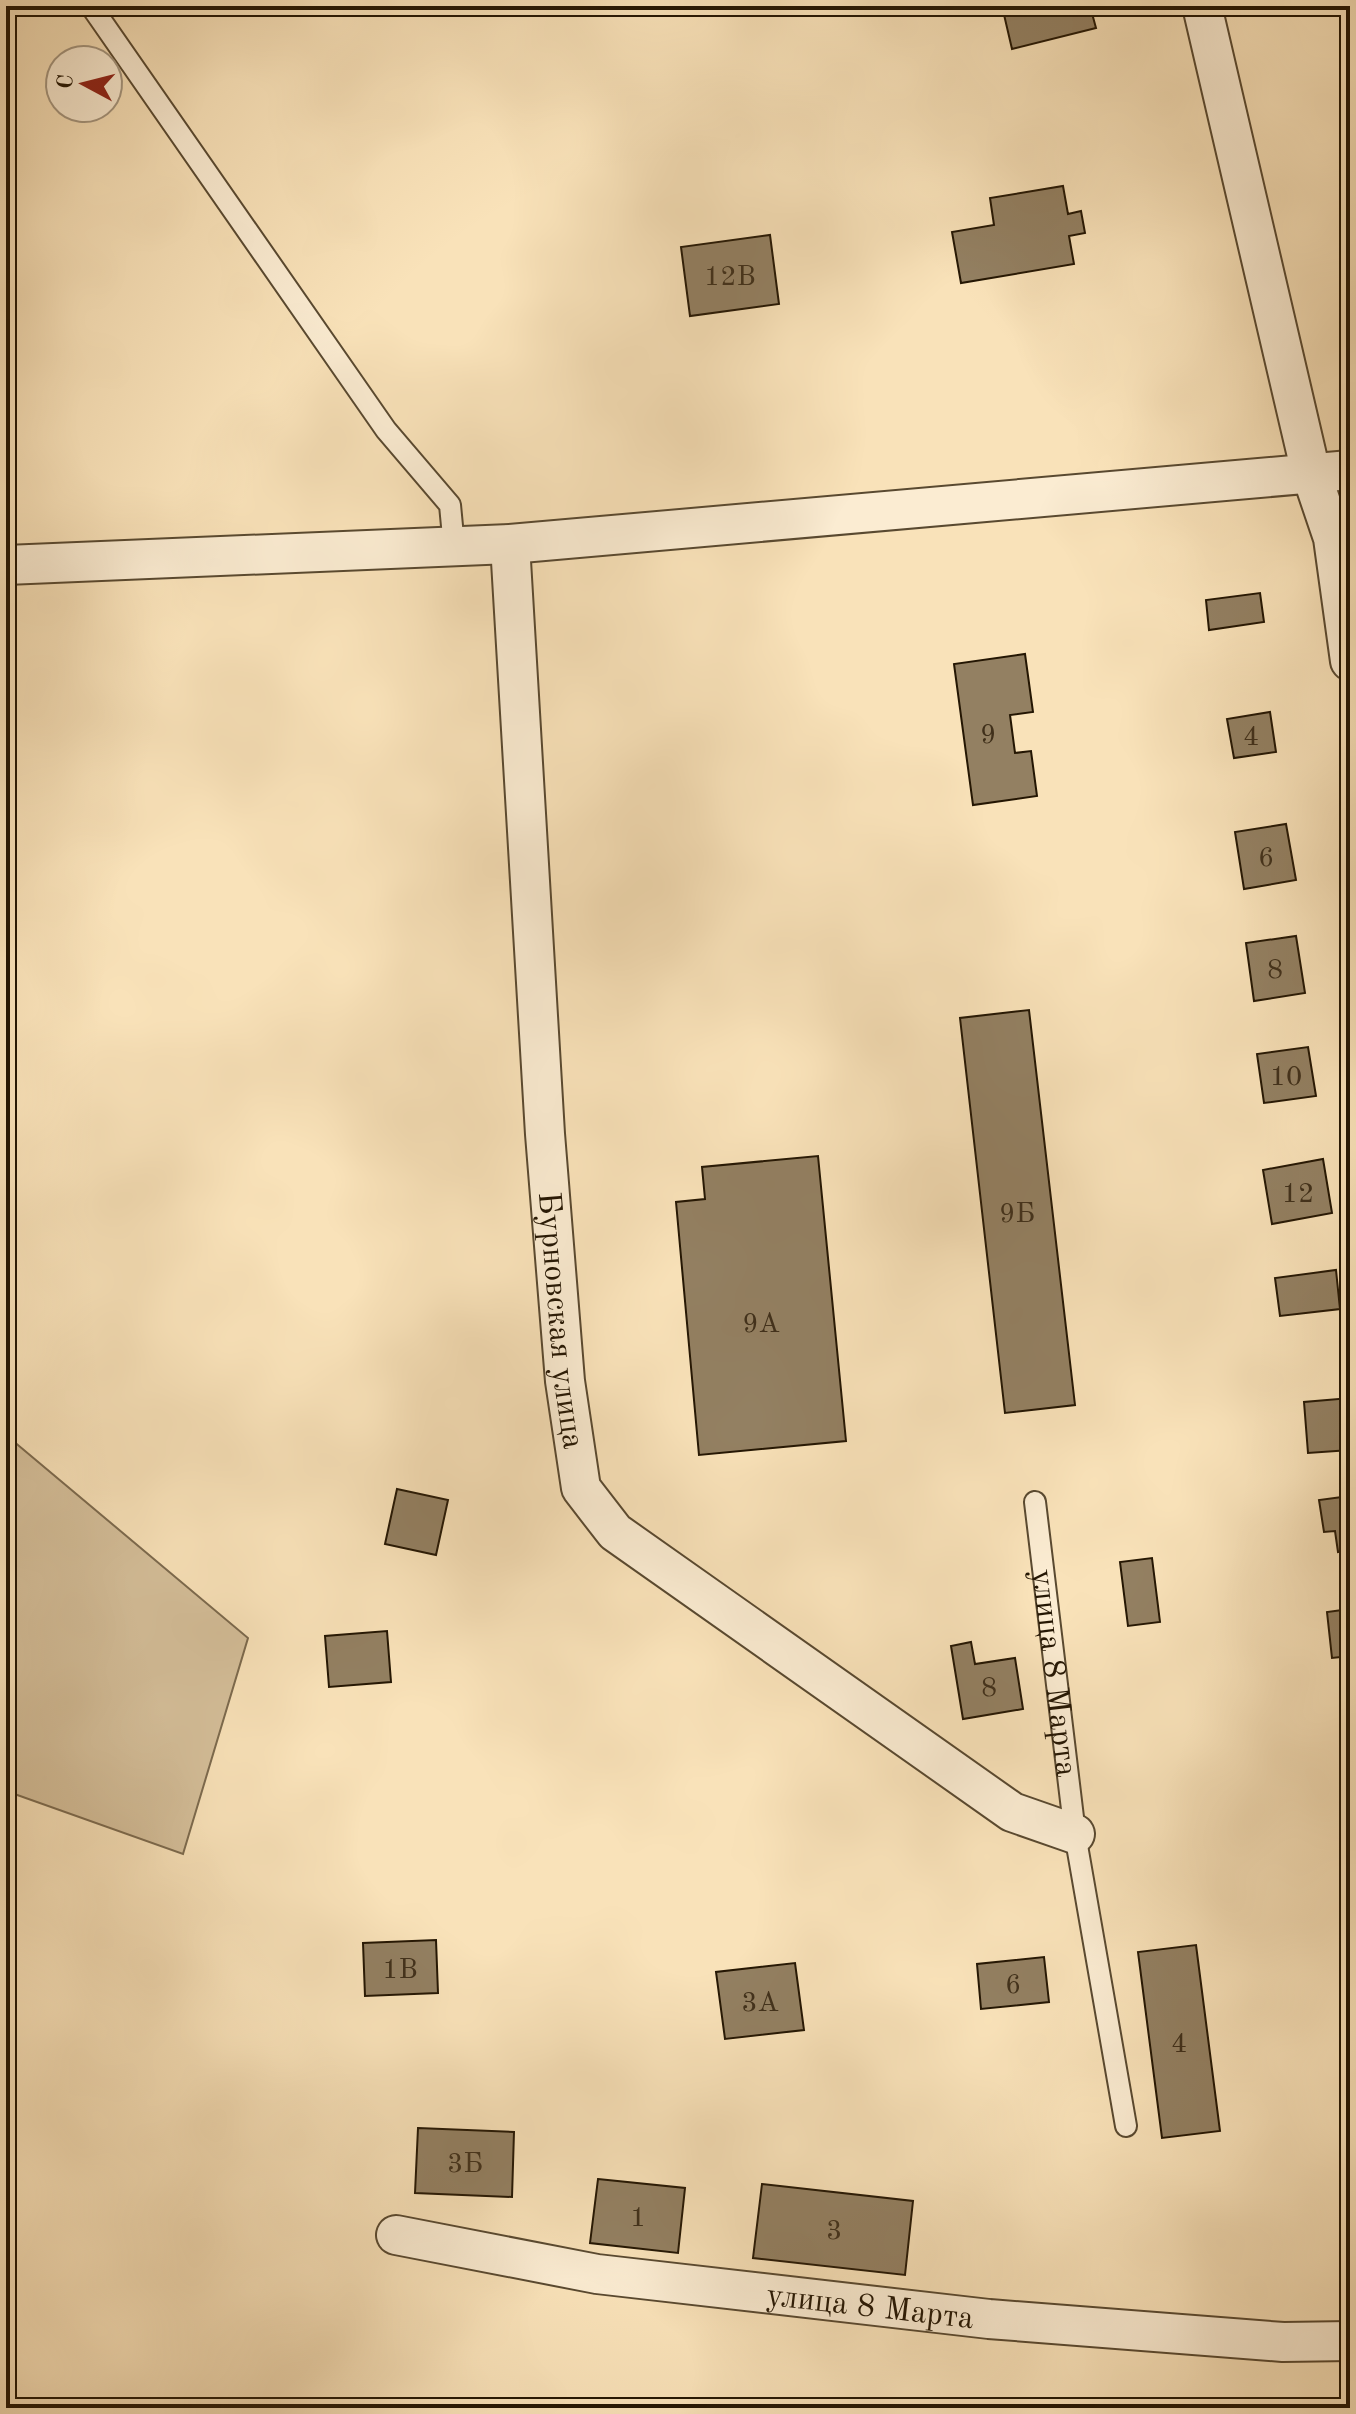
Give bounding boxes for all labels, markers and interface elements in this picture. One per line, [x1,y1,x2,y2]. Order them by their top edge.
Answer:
north arrow [44,44,124,124]
text: С [54,73,78,90]
house number: 12В [704,264,756,292]
house number: 9 [980,722,996,750]
house number: 4 [1243,724,1259,752]
house number: 6 [1258,845,1274,873]
house number: 8 [1267,957,1283,985]
house number: 10 [1270,1064,1302,1092]
house number: 12 [1282,1181,1314,1209]
street label: Бурновская улица [531,1191,588,1452]
house number: 9Б [999,1201,1035,1229]
house number: 9А [742,1311,780,1339]
street label: улица 8 Марта [1024,1568,1081,1779]
house number: 8 [981,1675,997,1703]
house number: 1В [382,1957,418,1985]
house number: 6 [1005,1972,1021,2000]
house number: 3А [741,1990,779,2018]
house number: 4 [1171,2031,1187,2059]
house number: 3Б [447,2151,483,2179]
house number: 1 [630,2205,646,2233]
house number: 3 [826,2218,842,2246]
street label: улица 8 Марта [765,2281,976,2336]

